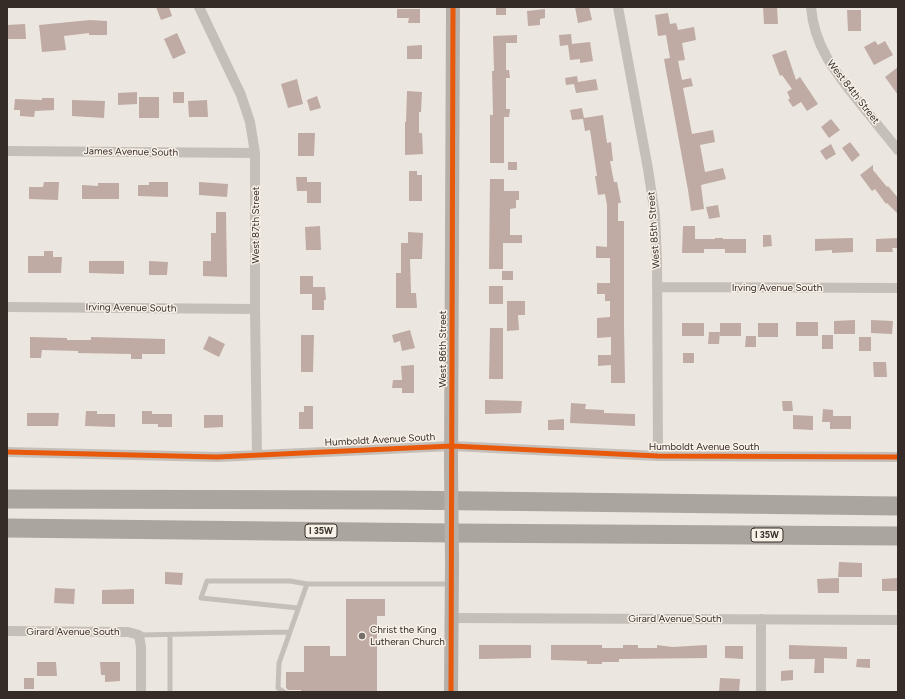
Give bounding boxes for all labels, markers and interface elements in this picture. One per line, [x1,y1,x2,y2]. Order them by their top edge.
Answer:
street label: West 84th Street [824,58,882,126]
street label: James Avenue South [84,145,178,159]
street label: West 87th Street [250,187,262,263]
street label: West 85th Street [645,191,663,269]
street label: Irving Avenue South [732,282,822,294]
street label: Irving Avenue South [86,301,176,315]
street label: West 86th Street [437,310,449,388]
street label: Humboldt Avenue South [324,431,436,449]
street label: Humboldt Avenue South [649,441,759,453]
road number: I 35W [305,524,337,538]
road number: I 35W [751,528,783,542]
street label: Girard Avenue South [628,613,722,625]
place label: Christ the King Lutheran Church [370,624,445,648]
street label: Girard Avenue South [26,626,120,638]
marker: Christ the King Lutheran Church [357,631,367,641]

